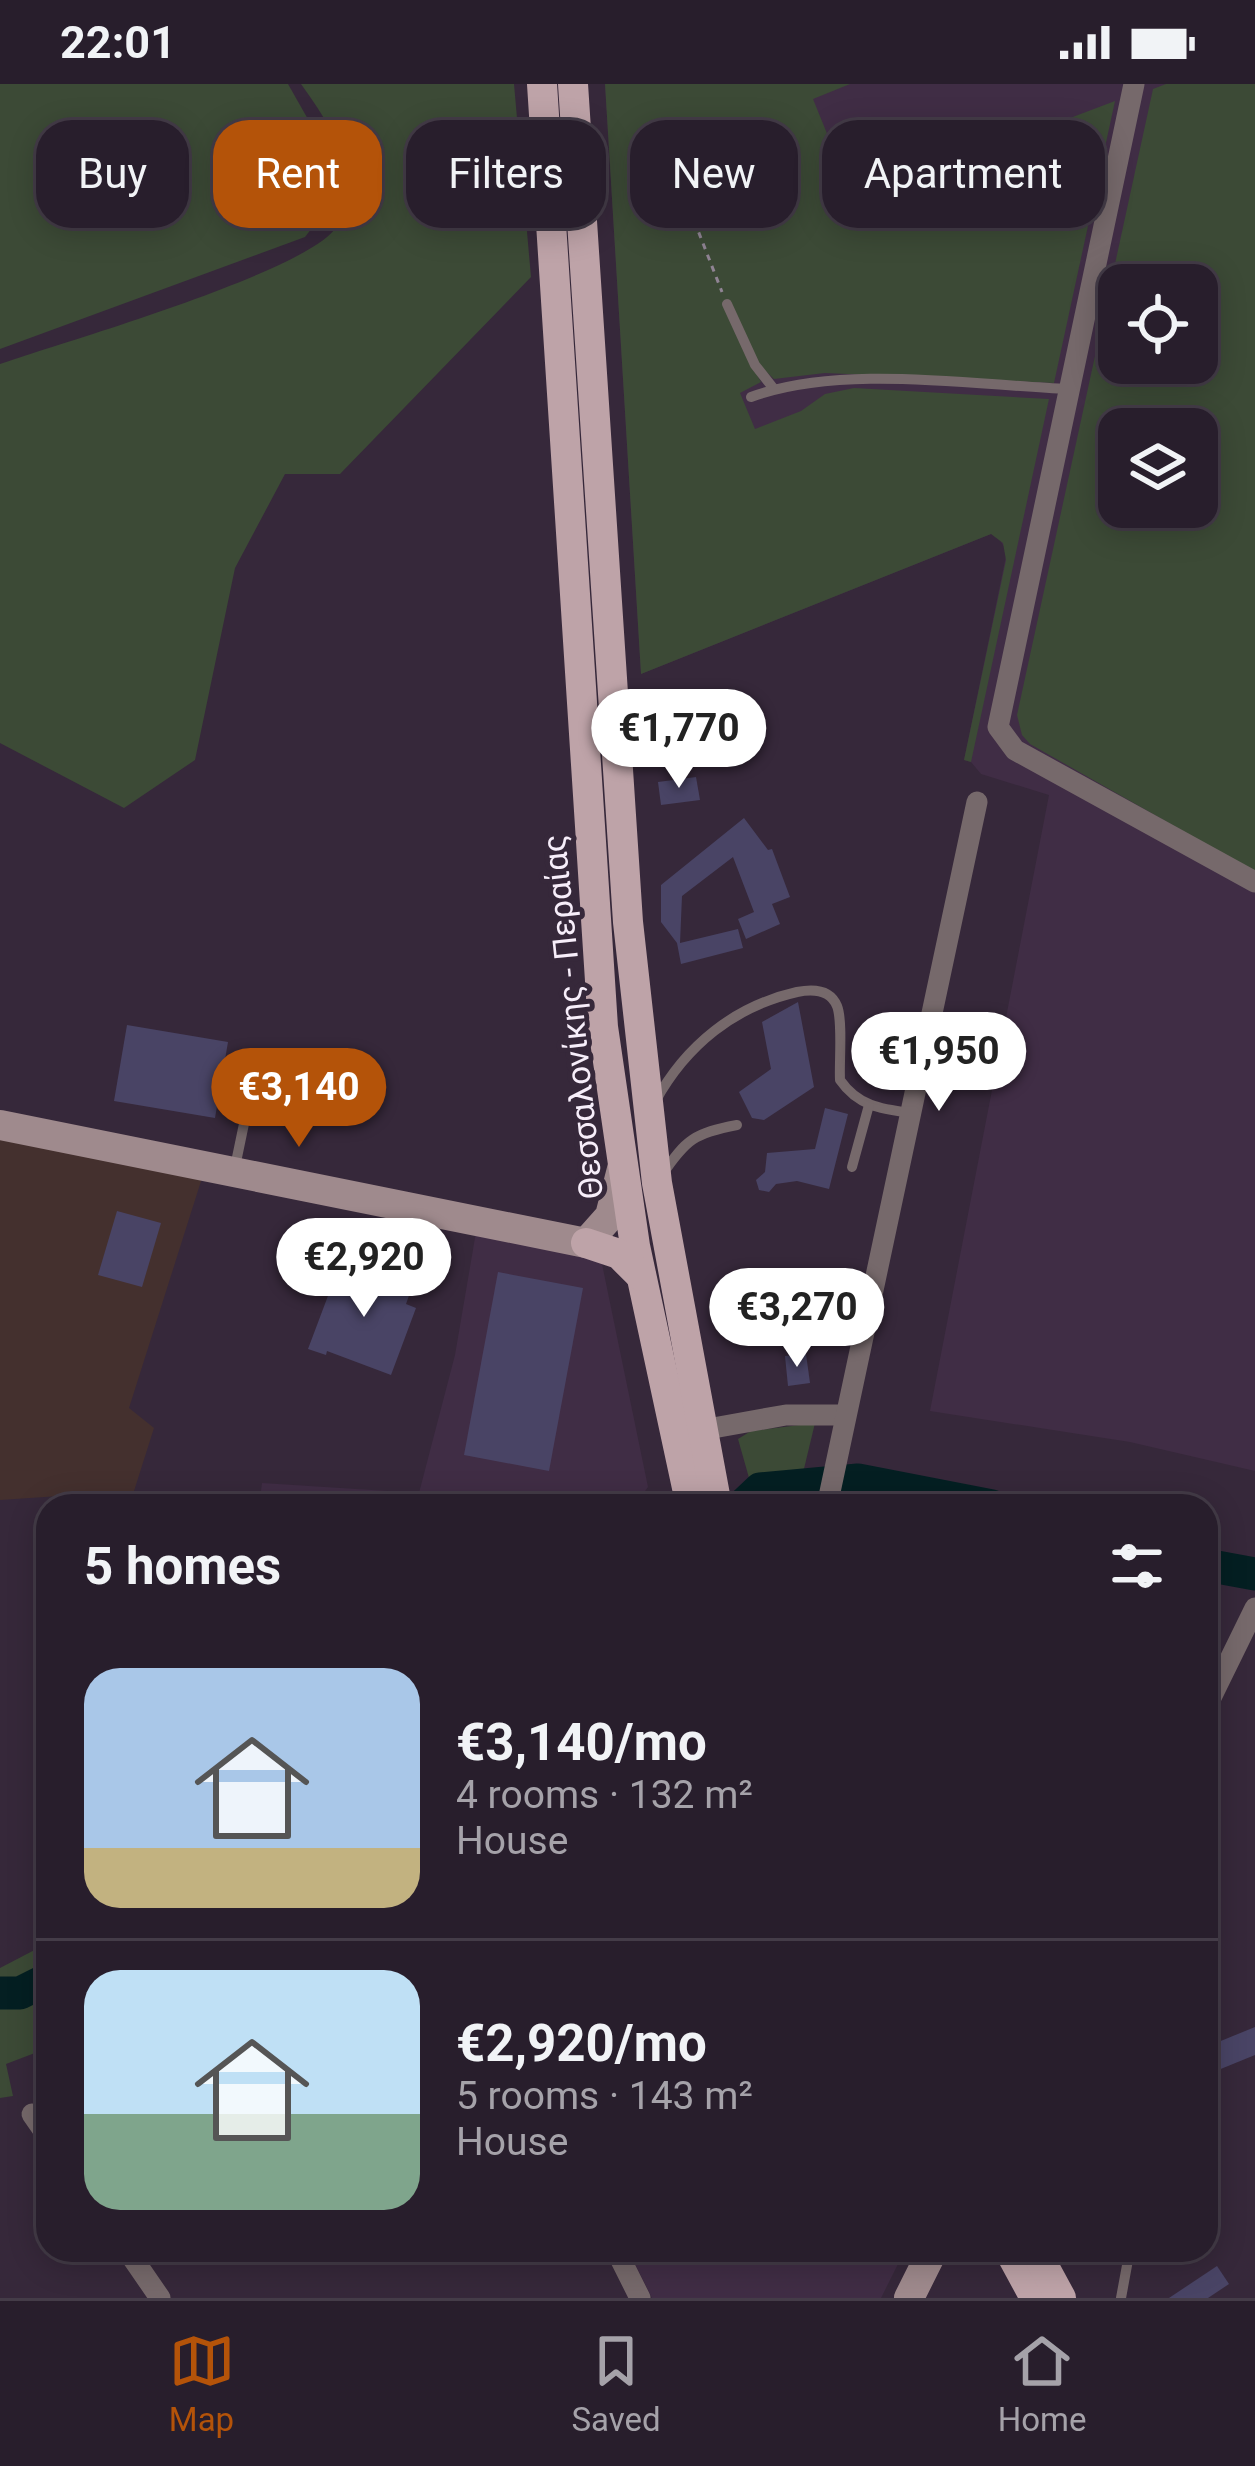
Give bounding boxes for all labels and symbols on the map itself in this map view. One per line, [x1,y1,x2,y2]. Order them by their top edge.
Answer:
pin: €1,770 [581,689,777,791]
street label: Θεσσαλονίκης - Περαίας [534,833,611,1201]
pin: €1,950 [841,1012,1037,1114]
pin: €3,140 [201,1048,397,1150]
pin: €2,920 [266,1218,462,1320]
pin: €3,270 [699,1268,895,1370]

